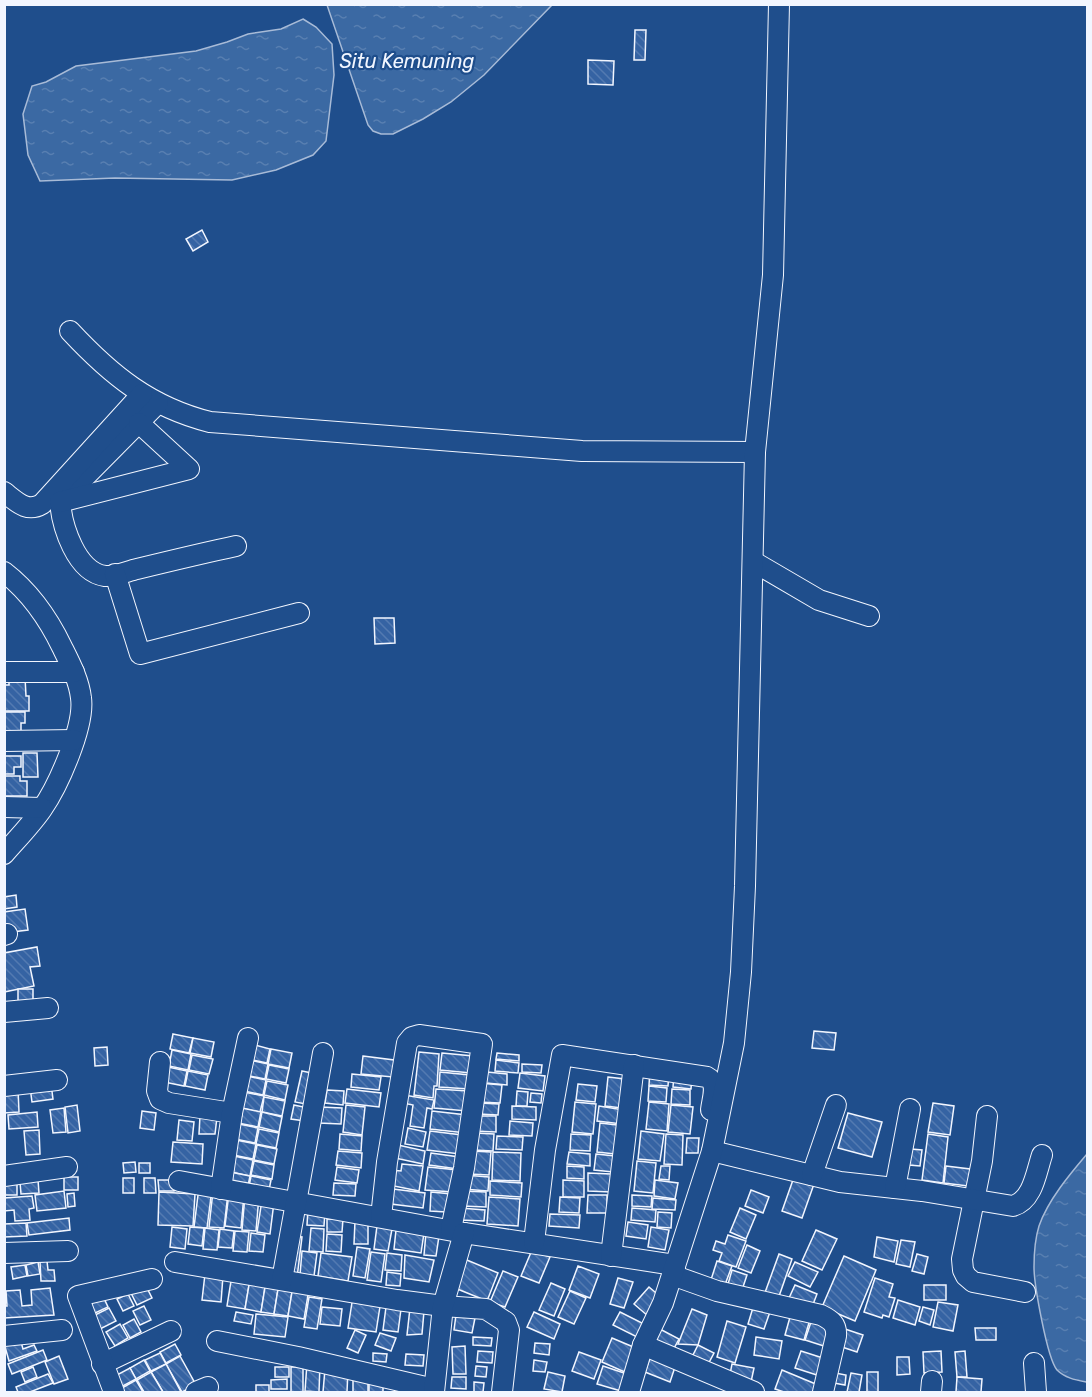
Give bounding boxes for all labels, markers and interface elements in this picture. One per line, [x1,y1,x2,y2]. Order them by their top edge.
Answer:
water label: Situ Kemuning [339,49,475,73]

